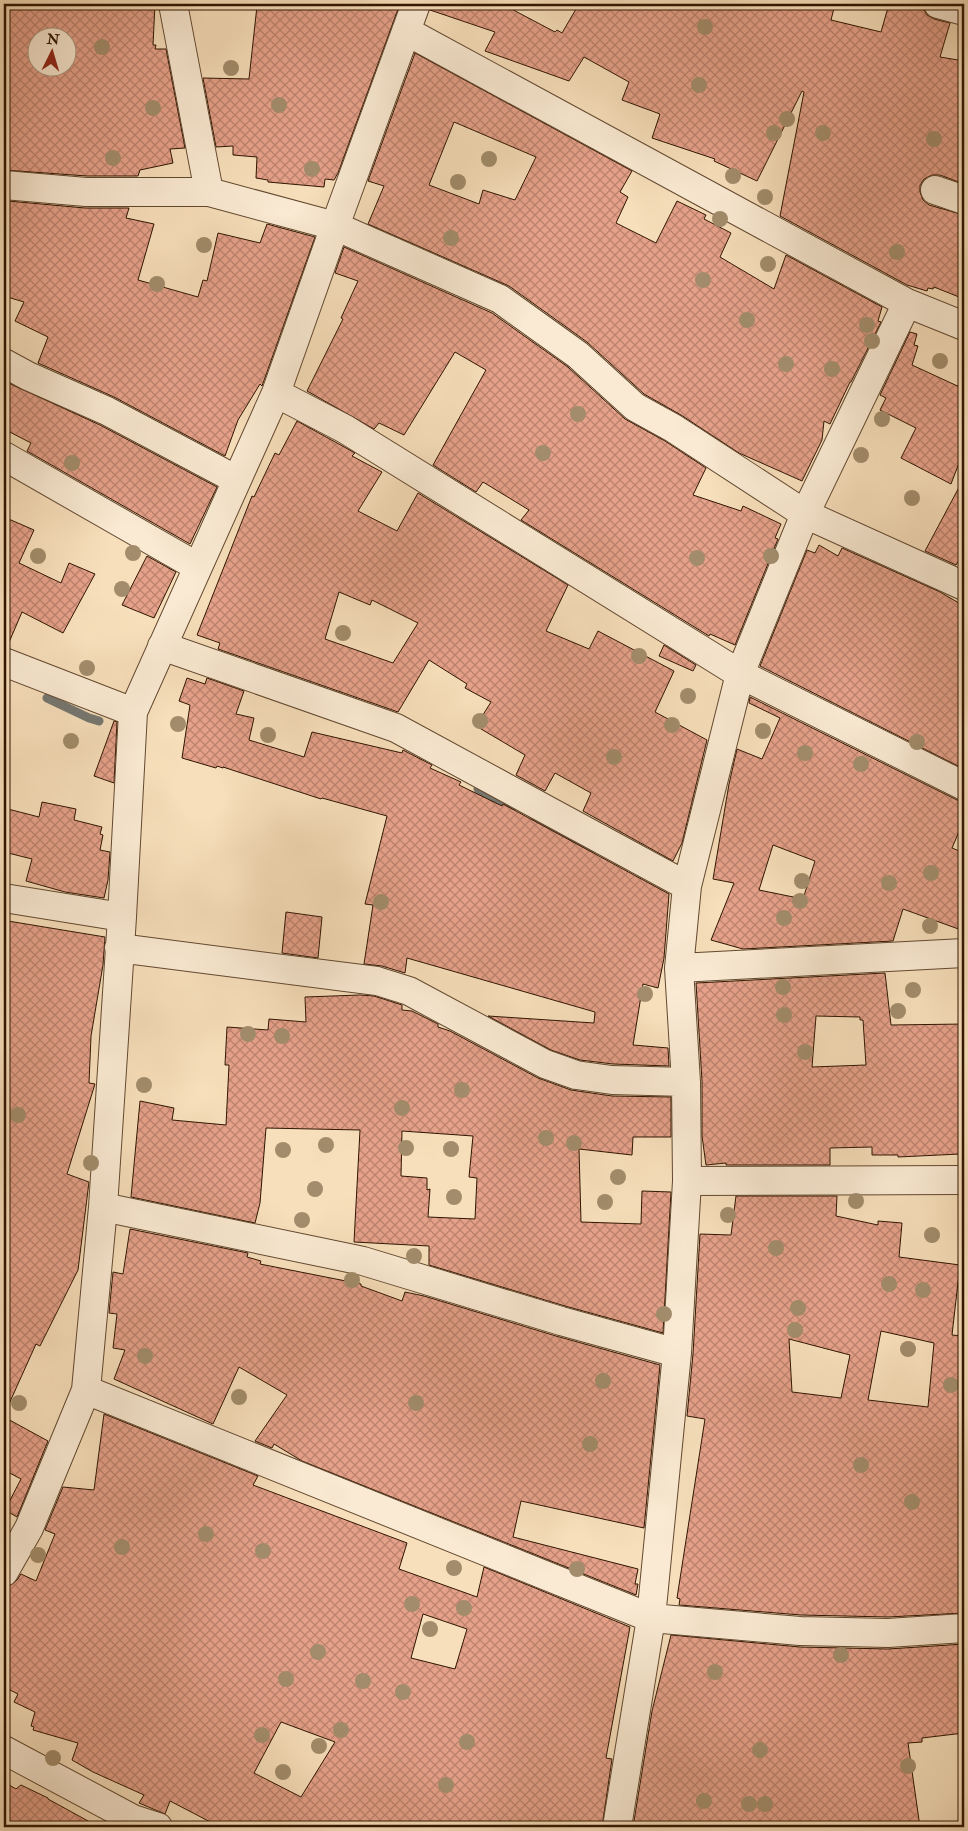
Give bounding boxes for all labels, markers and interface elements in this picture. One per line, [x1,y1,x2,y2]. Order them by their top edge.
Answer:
north arrow [28,28,78,78]
text: N [45,30,61,49]

